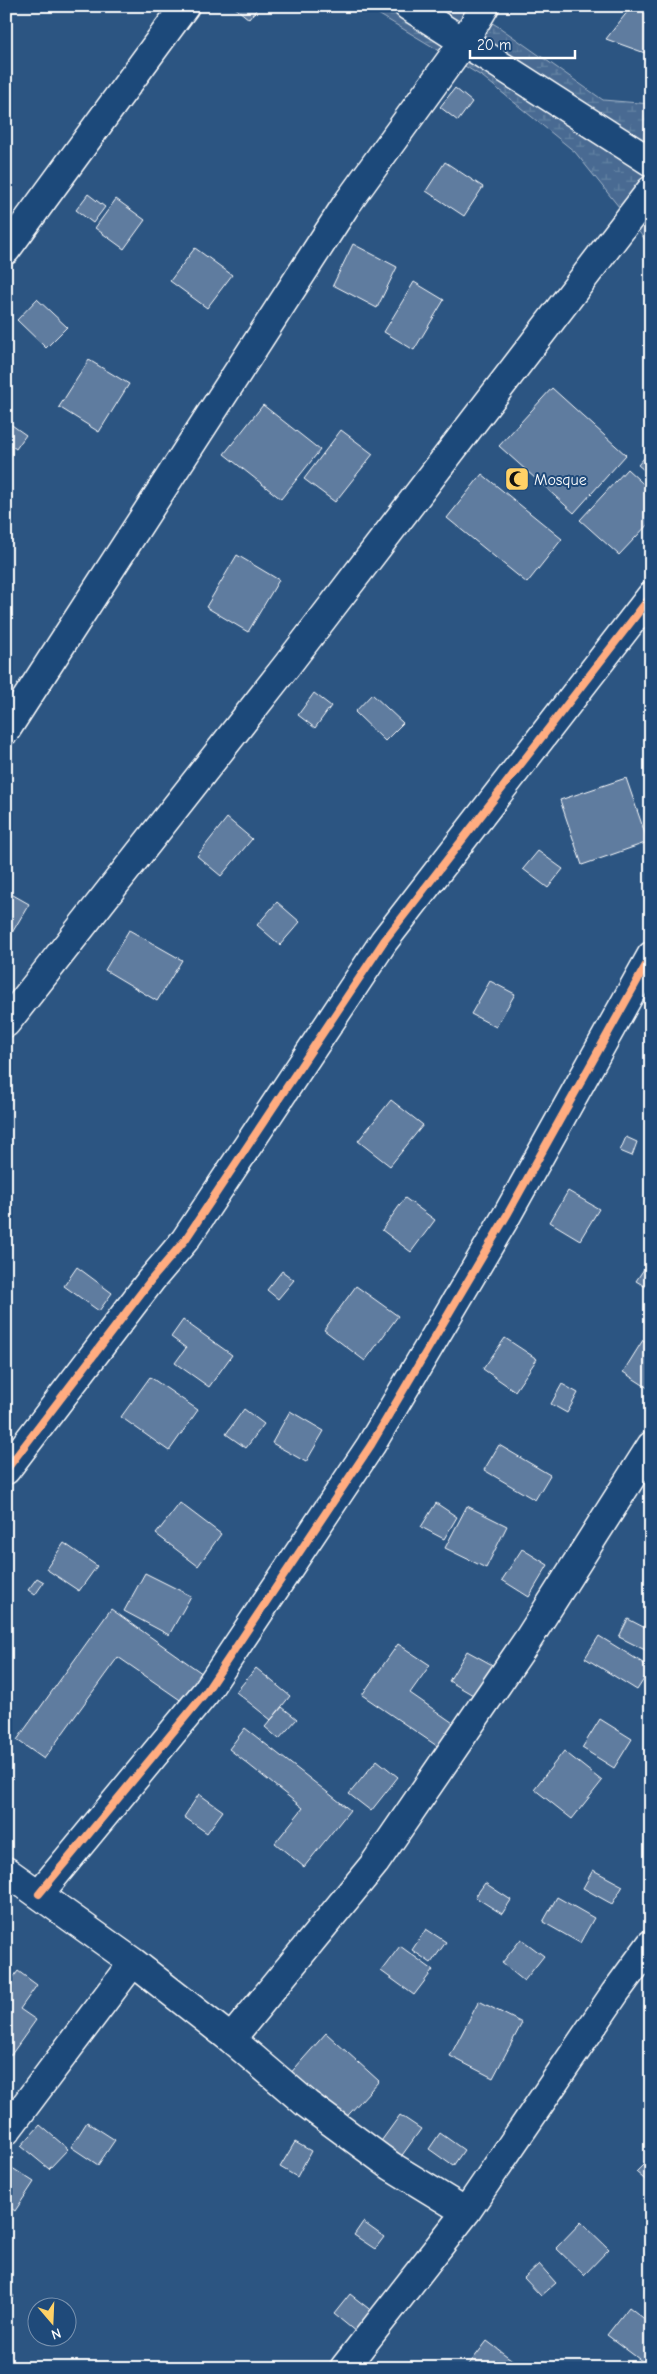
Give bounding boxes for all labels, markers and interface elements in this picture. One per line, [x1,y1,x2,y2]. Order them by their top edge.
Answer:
scale bar [470,28,574,60]
text: 20 m [477,36,511,54]
mosque icon: Mosque [504,466,530,492]
place label: Mosque [534,471,587,489]
north arrow [28,2296,78,2346]
text: N [49,2324,63,2343]

